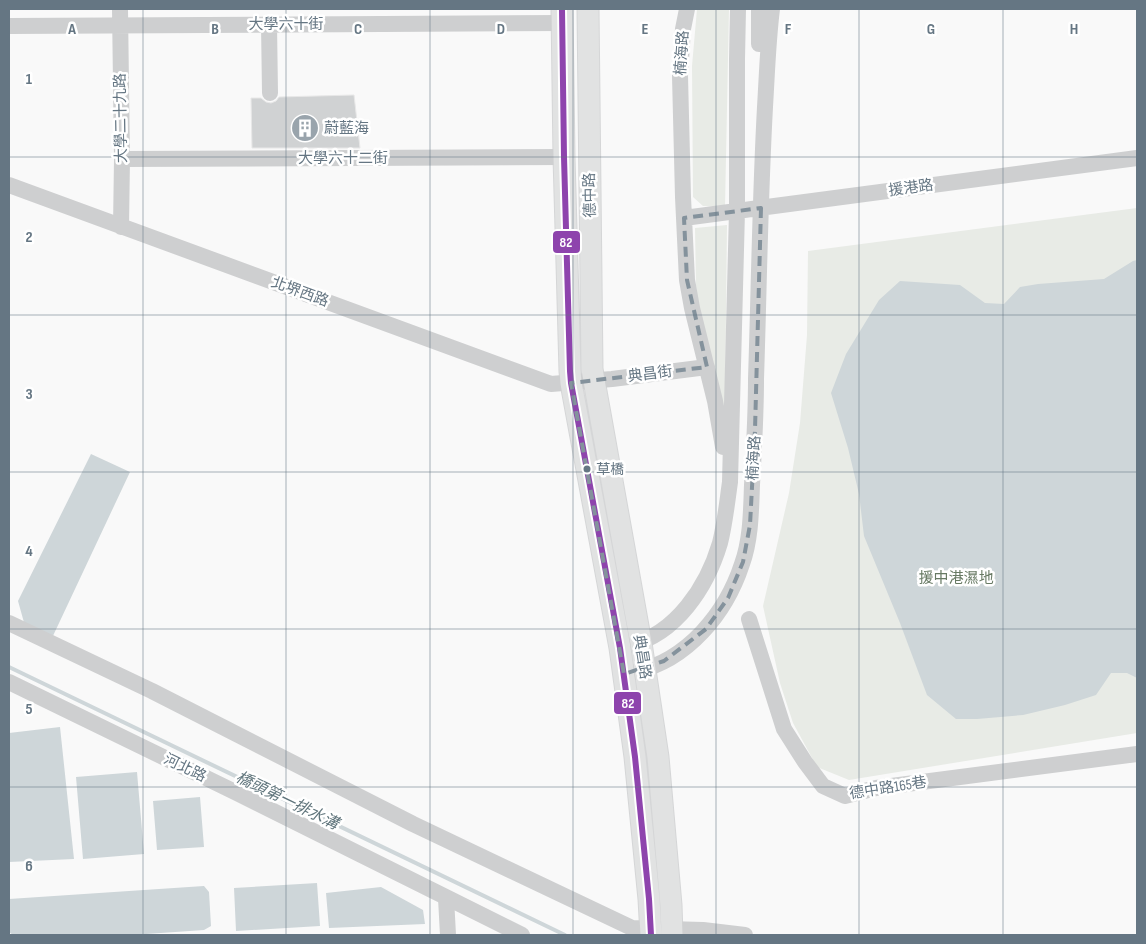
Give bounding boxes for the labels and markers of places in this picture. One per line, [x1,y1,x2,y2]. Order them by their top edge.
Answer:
building icon: 蔚藍海 [290,113,320,143]
place label: 蔚藍海 [324,119,369,138]
place label: 草橋 [596,461,624,478]
marker: 草橋 [582,464,592,474]

